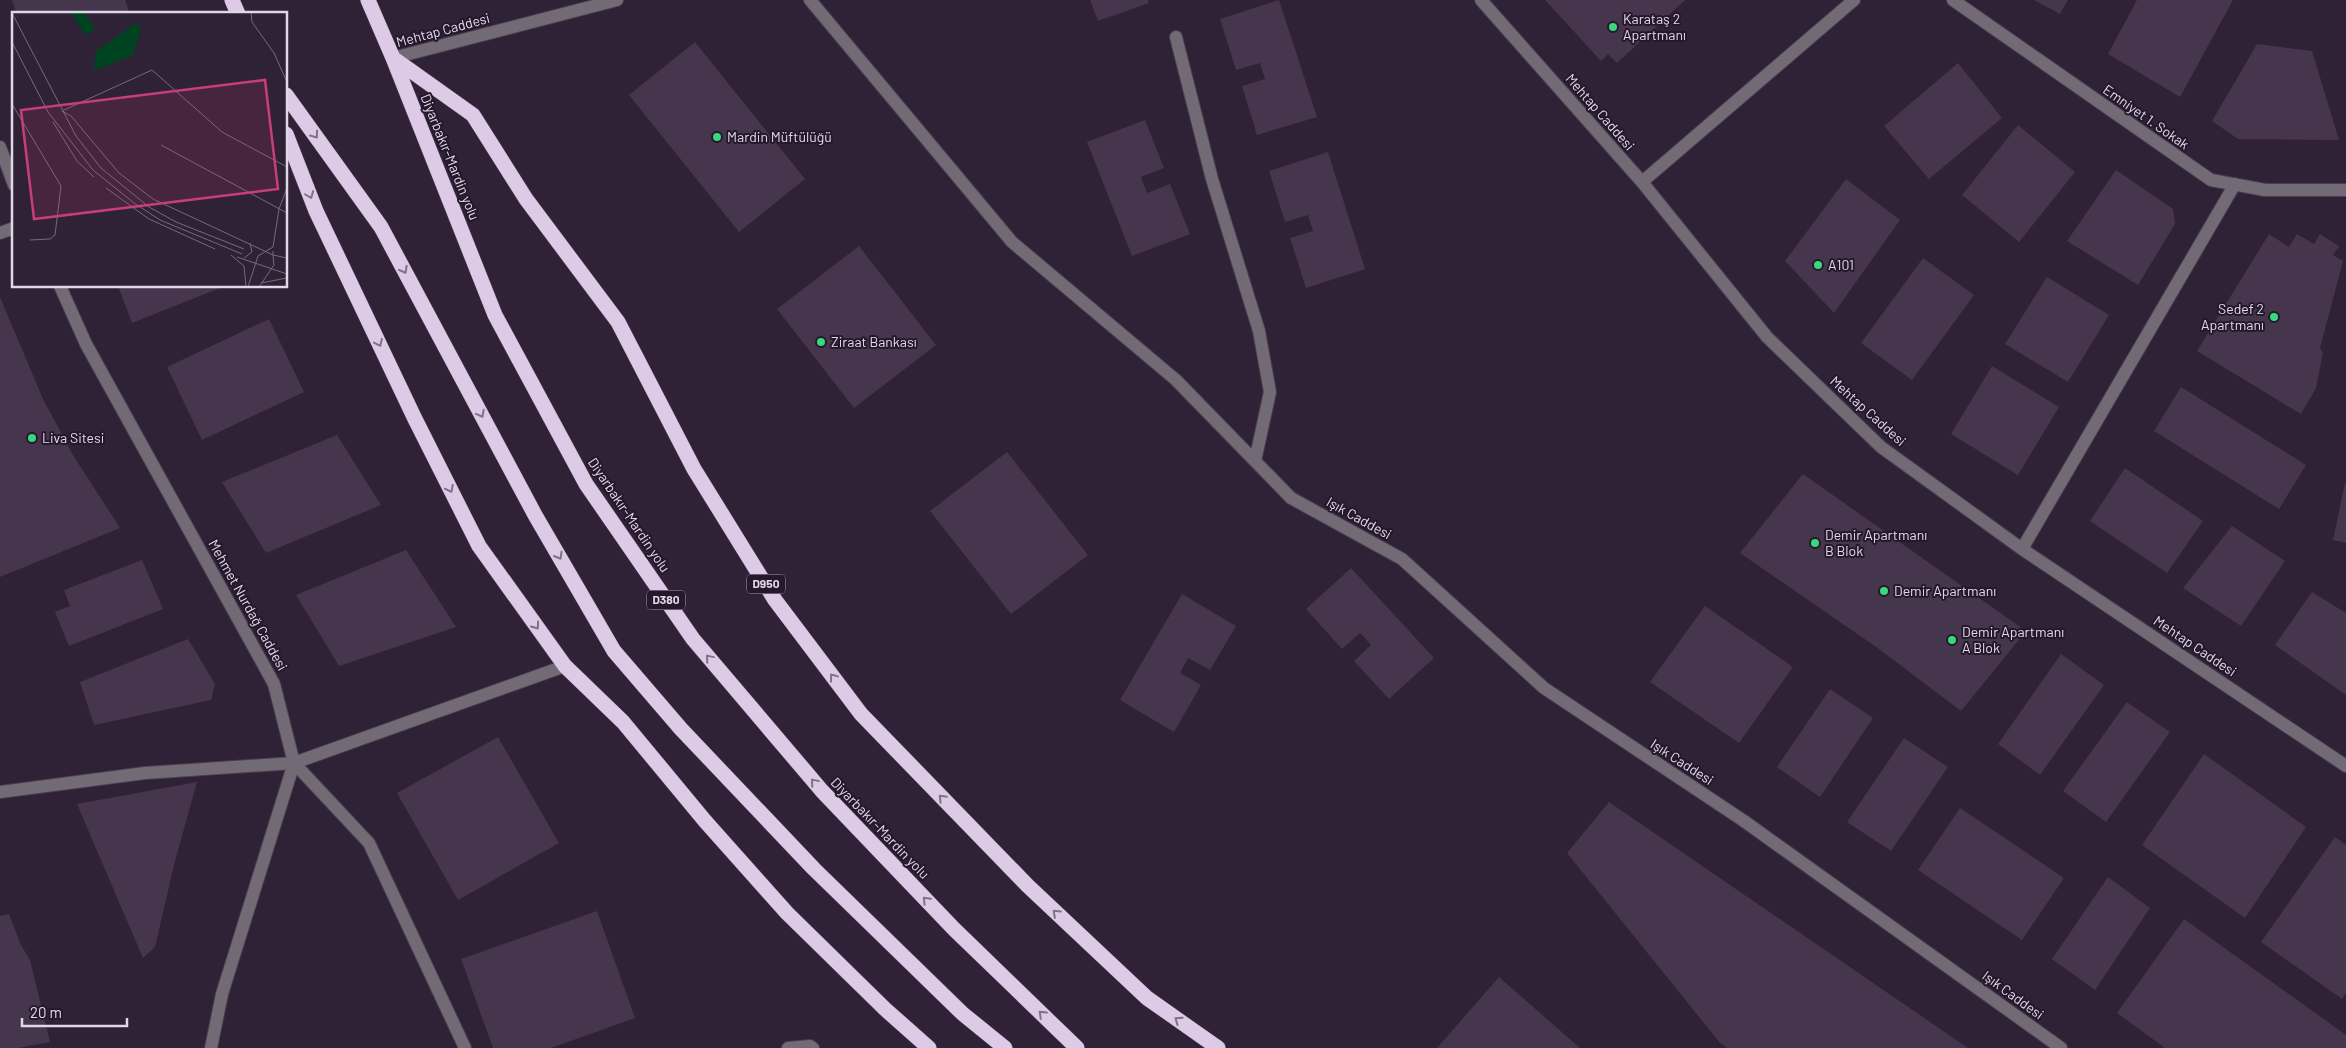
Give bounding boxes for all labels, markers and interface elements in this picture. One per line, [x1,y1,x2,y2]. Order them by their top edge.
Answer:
street label: Mehtap Caddesi [394,9,492,50]
place label: Karataş 2 Apartmanı [1623,10,1686,43]
inset map [12,12,288,288]
marker: Karataş 2 Apartmanı [1607,21,1619,33]
street label: Mehtap Caddesi [1562,70,1638,154]
street label: Emniyet 1. Sokak [2100,81,2193,153]
street label: Diyarbakır-Mardin yolu [417,91,484,222]
place label: Mardin Müftülüğü [727,128,832,145]
one-way arrow [309,129,318,139]
marker: Mardin Müftülüğü [711,131,723,143]
one-way arrow [305,191,315,199]
place label: A101 [1828,256,1854,273]
marker: A101 [1812,259,1824,271]
one-way arrow [398,265,408,274]
place label: Sedef 2 Apartmanı [2201,300,2264,333]
marker: Sedef 2 Apartmanı [2268,311,2280,323]
place label: Ziraat Bankası [831,333,917,350]
marker: Ziraat Bankası [815,336,827,348]
one-way arrow [373,338,383,347]
street label: Mehtap Caddesi [1827,372,1910,449]
one-way arrow [475,408,485,417]
place label: Liva Sitesi [42,429,104,446]
marker: Liva Sitesi [26,432,38,444]
street label: Diyarbakır-Mardin yolu [585,454,674,575]
one-way arrow [444,484,454,493]
street label: Işık Caddesi [1324,493,1395,542]
place label: Demir Apartmanı B Blok [1825,526,1927,559]
street label: Mehmet Nurdağ Caddesi [205,536,292,673]
marker: Demir Apartmanı B Blok [1809,537,1821,549]
one-way arrow [552,551,562,560]
road number: D950 [747,574,785,594]
place label: Demir Apartmanı [1894,582,1996,599]
marker: Demir Apartmanı [1878,585,1890,597]
road number: D380 [647,590,685,610]
street label: Mehtap Caddesi [2151,612,2240,680]
one-way arrow [531,620,539,629]
place label: Demir Apartmanı A Blok [1962,623,2064,656]
marker: Demir Apartmanı A Blok [1946,634,1958,646]
one-way arrow [706,655,715,664]
one-way arrow [830,673,839,683]
street label: Işık Caddesi [1648,735,1717,788]
street label: Diyarbakır-Mardin yolu [828,773,933,882]
one-way arrow [811,779,820,788]
one-way arrow [939,794,948,803]
one-way arrow [923,897,932,906]
one-way arrow [1053,910,1062,919]
street label: Işık Caddesi [1979,967,2047,1023]
scale bar [22,996,128,1028]
text: 20 m [30,1003,62,1021]
one-way arrow [1039,1011,1048,1020]
one-way arrow [1174,1017,1184,1026]

